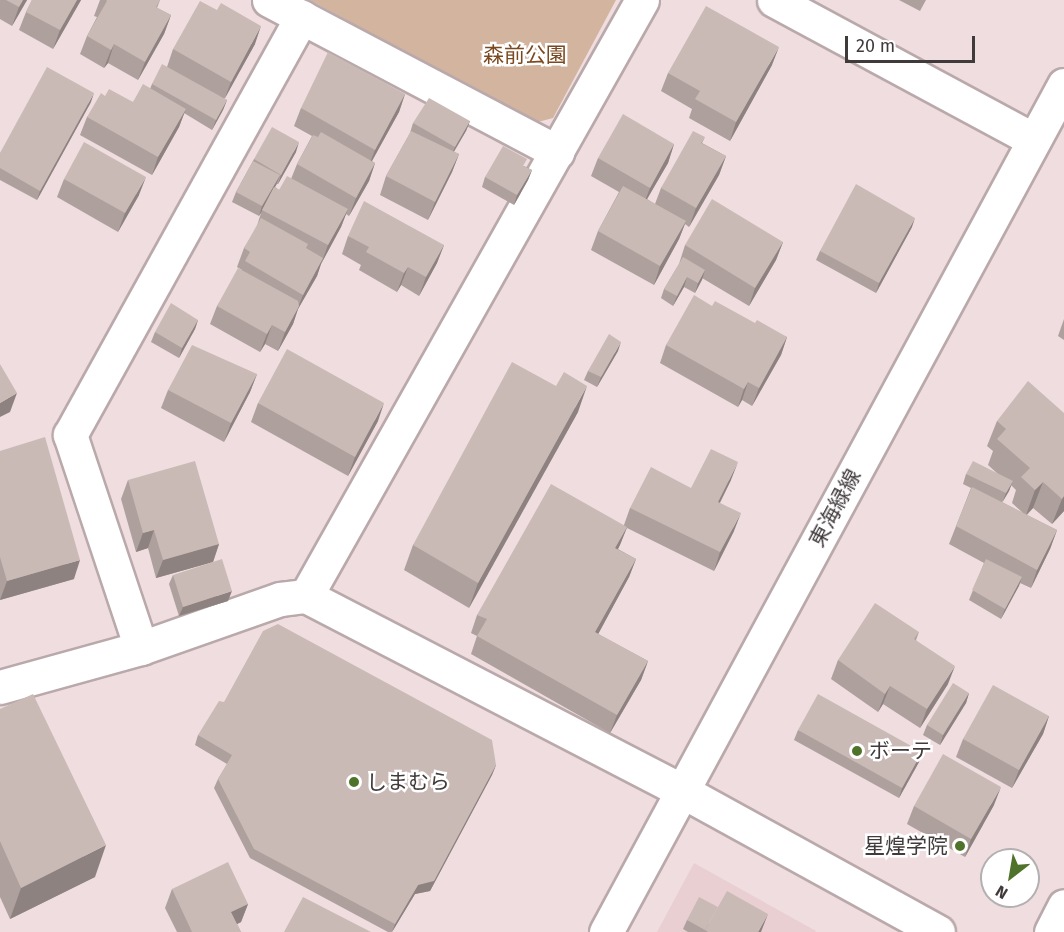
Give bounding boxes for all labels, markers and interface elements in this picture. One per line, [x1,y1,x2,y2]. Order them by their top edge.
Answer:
scale bar [848,24,978,62]
text: 20 m [856,35,895,57]
park label: 森前公園 [483,42,567,68]
street label: 東海緑線 [804,465,866,551]
place label: ボーテ [869,738,932,764]
marker: ボーテ [850,744,864,758]
place label: しまむら [366,769,450,795]
marker: しまむら [347,775,361,789]
place label: 星煌学院 [864,833,948,859]
marker: 星煌学院 [953,839,967,853]
north arrow [980,848,1040,908]
text: N [992,881,1011,903]

